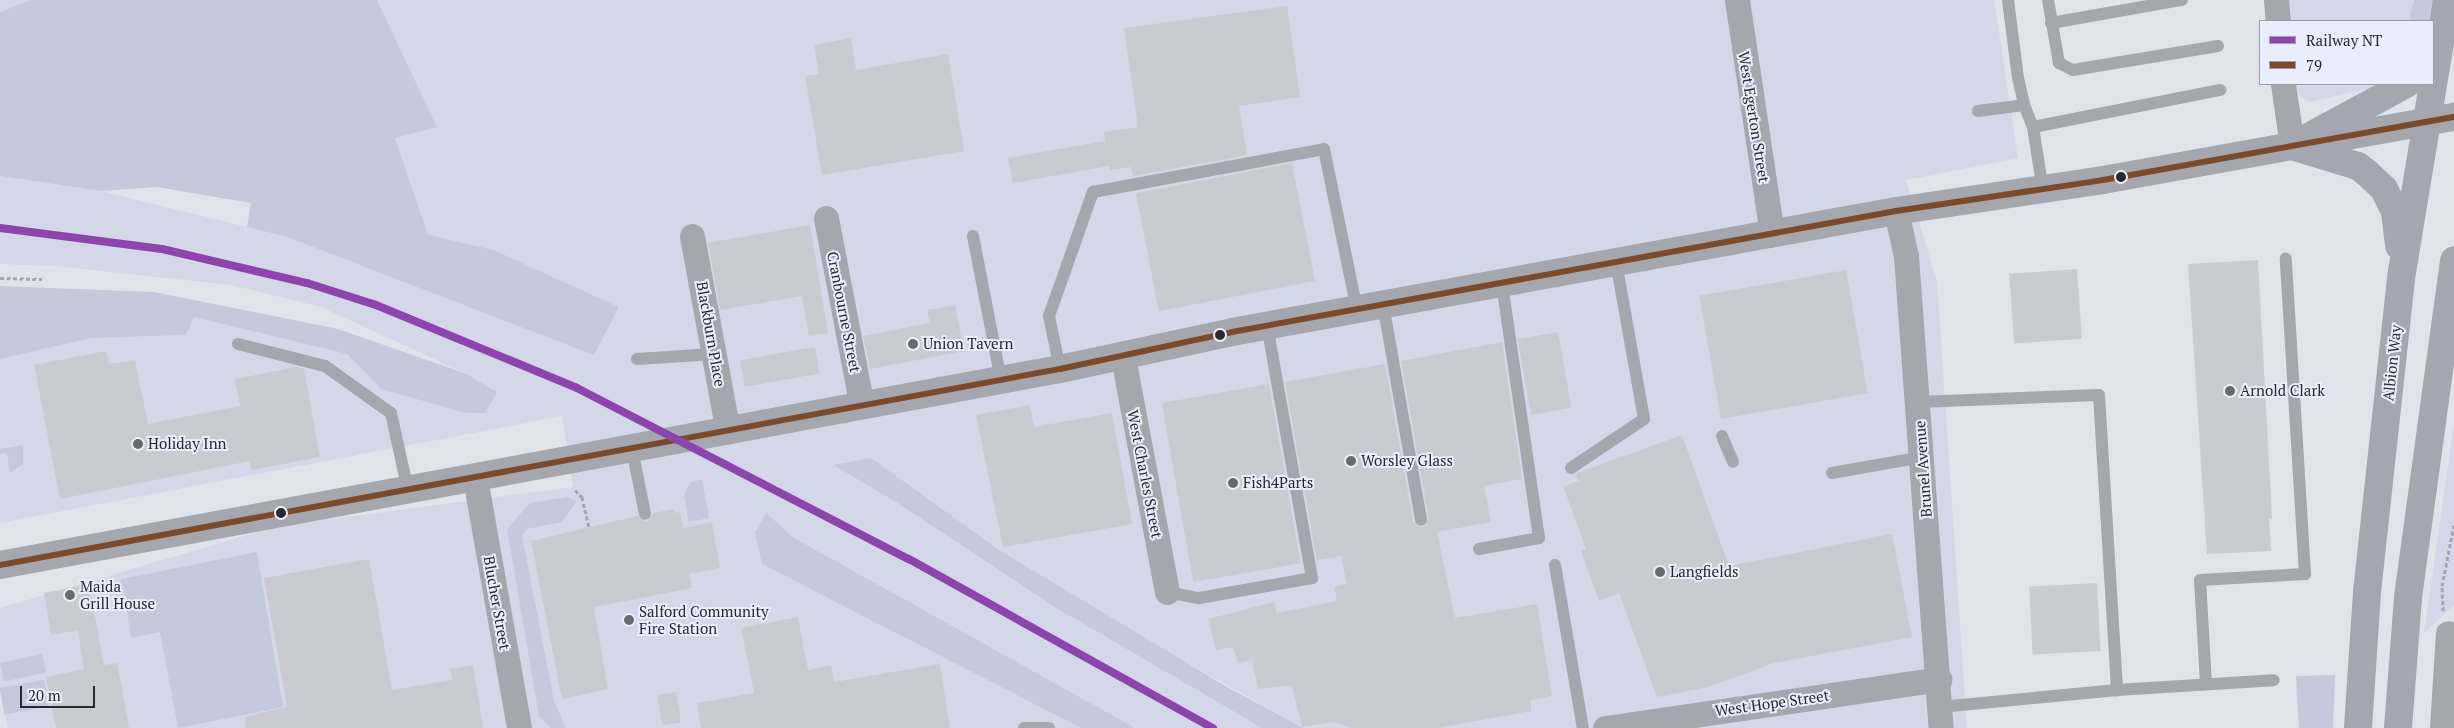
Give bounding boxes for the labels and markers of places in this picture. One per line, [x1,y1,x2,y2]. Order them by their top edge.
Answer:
unlabelled marker [2116,172,2126,182]
unlabelled marker [1215,330,1225,340]
place label: Union Tavern [923,335,1013,353]
marker: Union Tavern [907,338,919,350]
place label: Arnold Clark [2240,382,2325,400]
marker: Arnold Clark [2224,385,2236,397]
place label: Holiday Inn [148,435,226,453]
marker: Holiday Inn [132,438,144,450]
place label: Worsley Glass [1361,452,1453,470]
marker: Worsley Glass [1345,455,1357,467]
place label: Fish4Parts [1243,474,1313,492]
marker: Fish4Parts [1227,477,1239,489]
unlabelled marker [276,508,286,518]
place label: Langfields [1670,563,1738,581]
marker: Langfields [1654,566,1666,578]
place label: Maida Grill House [80,577,155,612]
marker: Maida Grill House [64,589,76,601]
place label: Salford Community Fire Station [639,602,769,637]
marker: Salford Community Fire Station [623,614,635,626]

